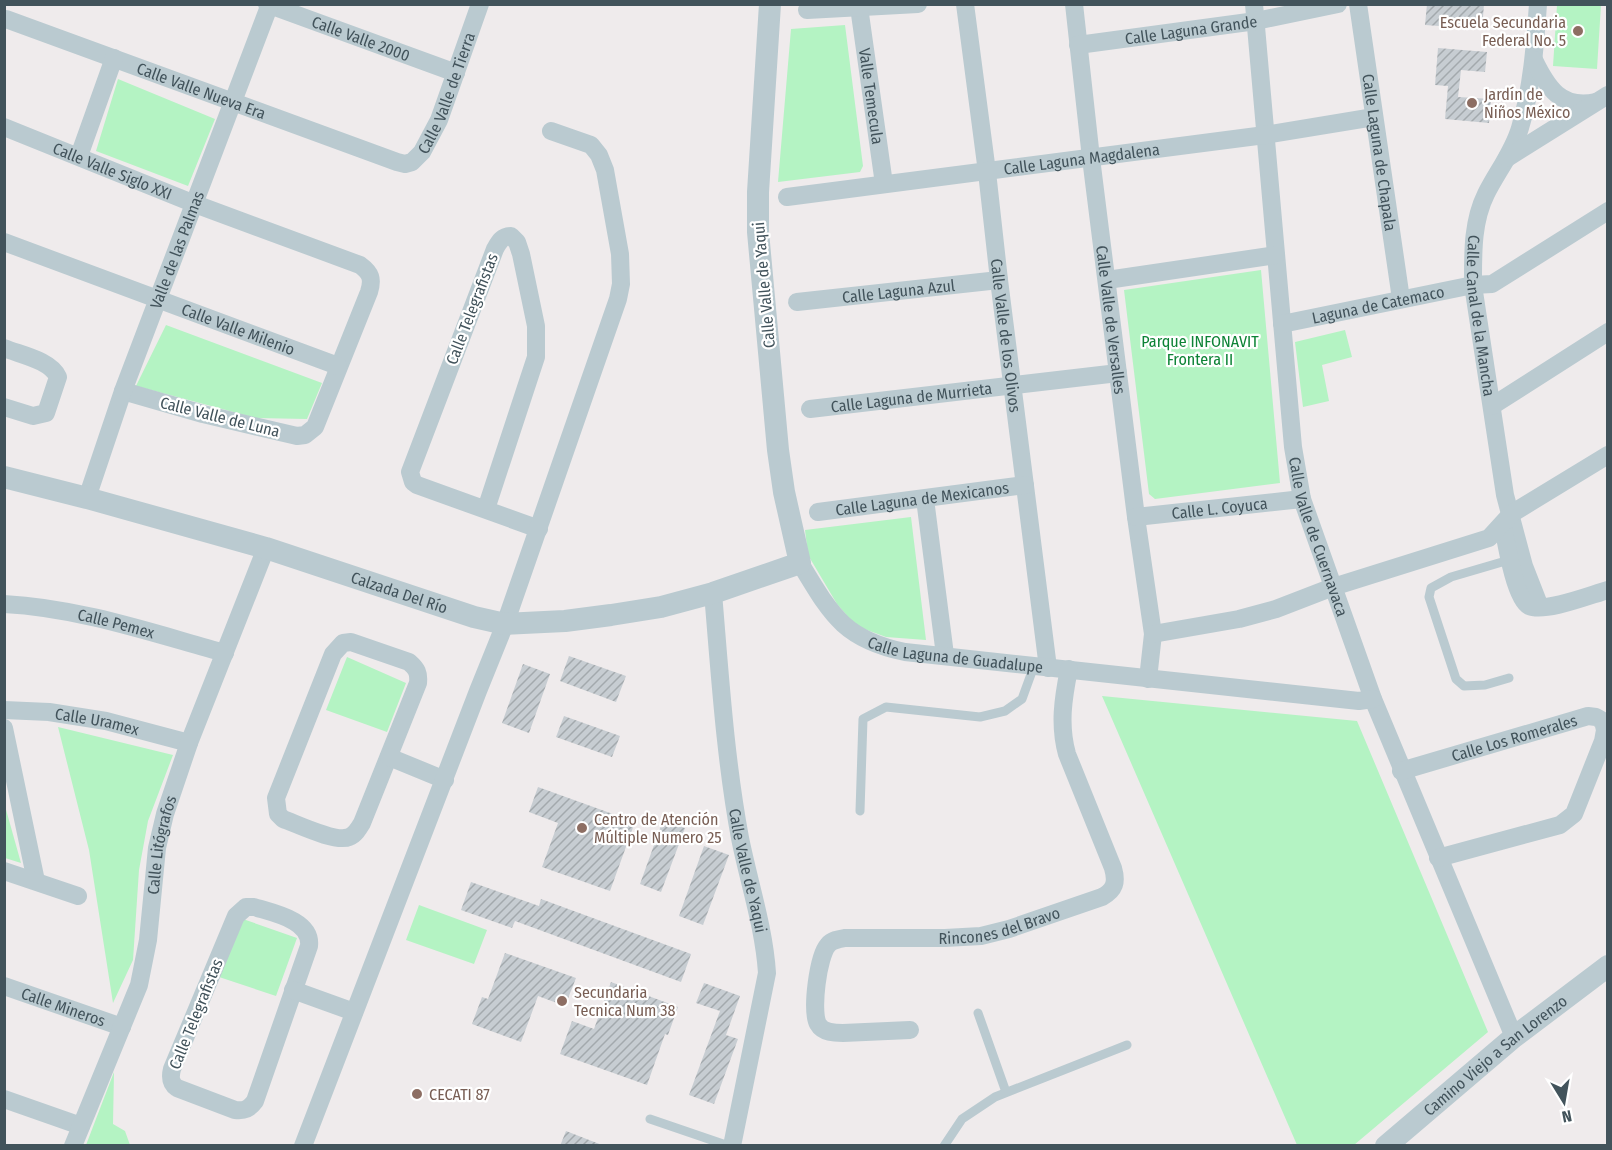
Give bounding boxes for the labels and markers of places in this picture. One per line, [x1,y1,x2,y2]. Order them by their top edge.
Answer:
place label: Escuela Secundaria Federal No. 5 [1440,13,1566,50]
marker: Escuela Secundaria Federal No. 5 [1571,24,1585,38]
place label: Jardín de Niños México [1484,85,1570,122]
marker: Jardín de Niños México [1465,96,1479,110]
place label: Centro de Atención Múltiple Numero 25 [594,810,722,847]
marker: Centro de Atención Múltiple Numero 25 [575,821,589,835]
place label: Secundaria Tecnica Num 38 [574,983,675,1020]
marker: Secundaria Tecnica Num 38 [555,994,569,1008]
place label: CECATI 87 [429,1085,490,1104]
marker: CECATI 87 [410,1087,424,1101]

